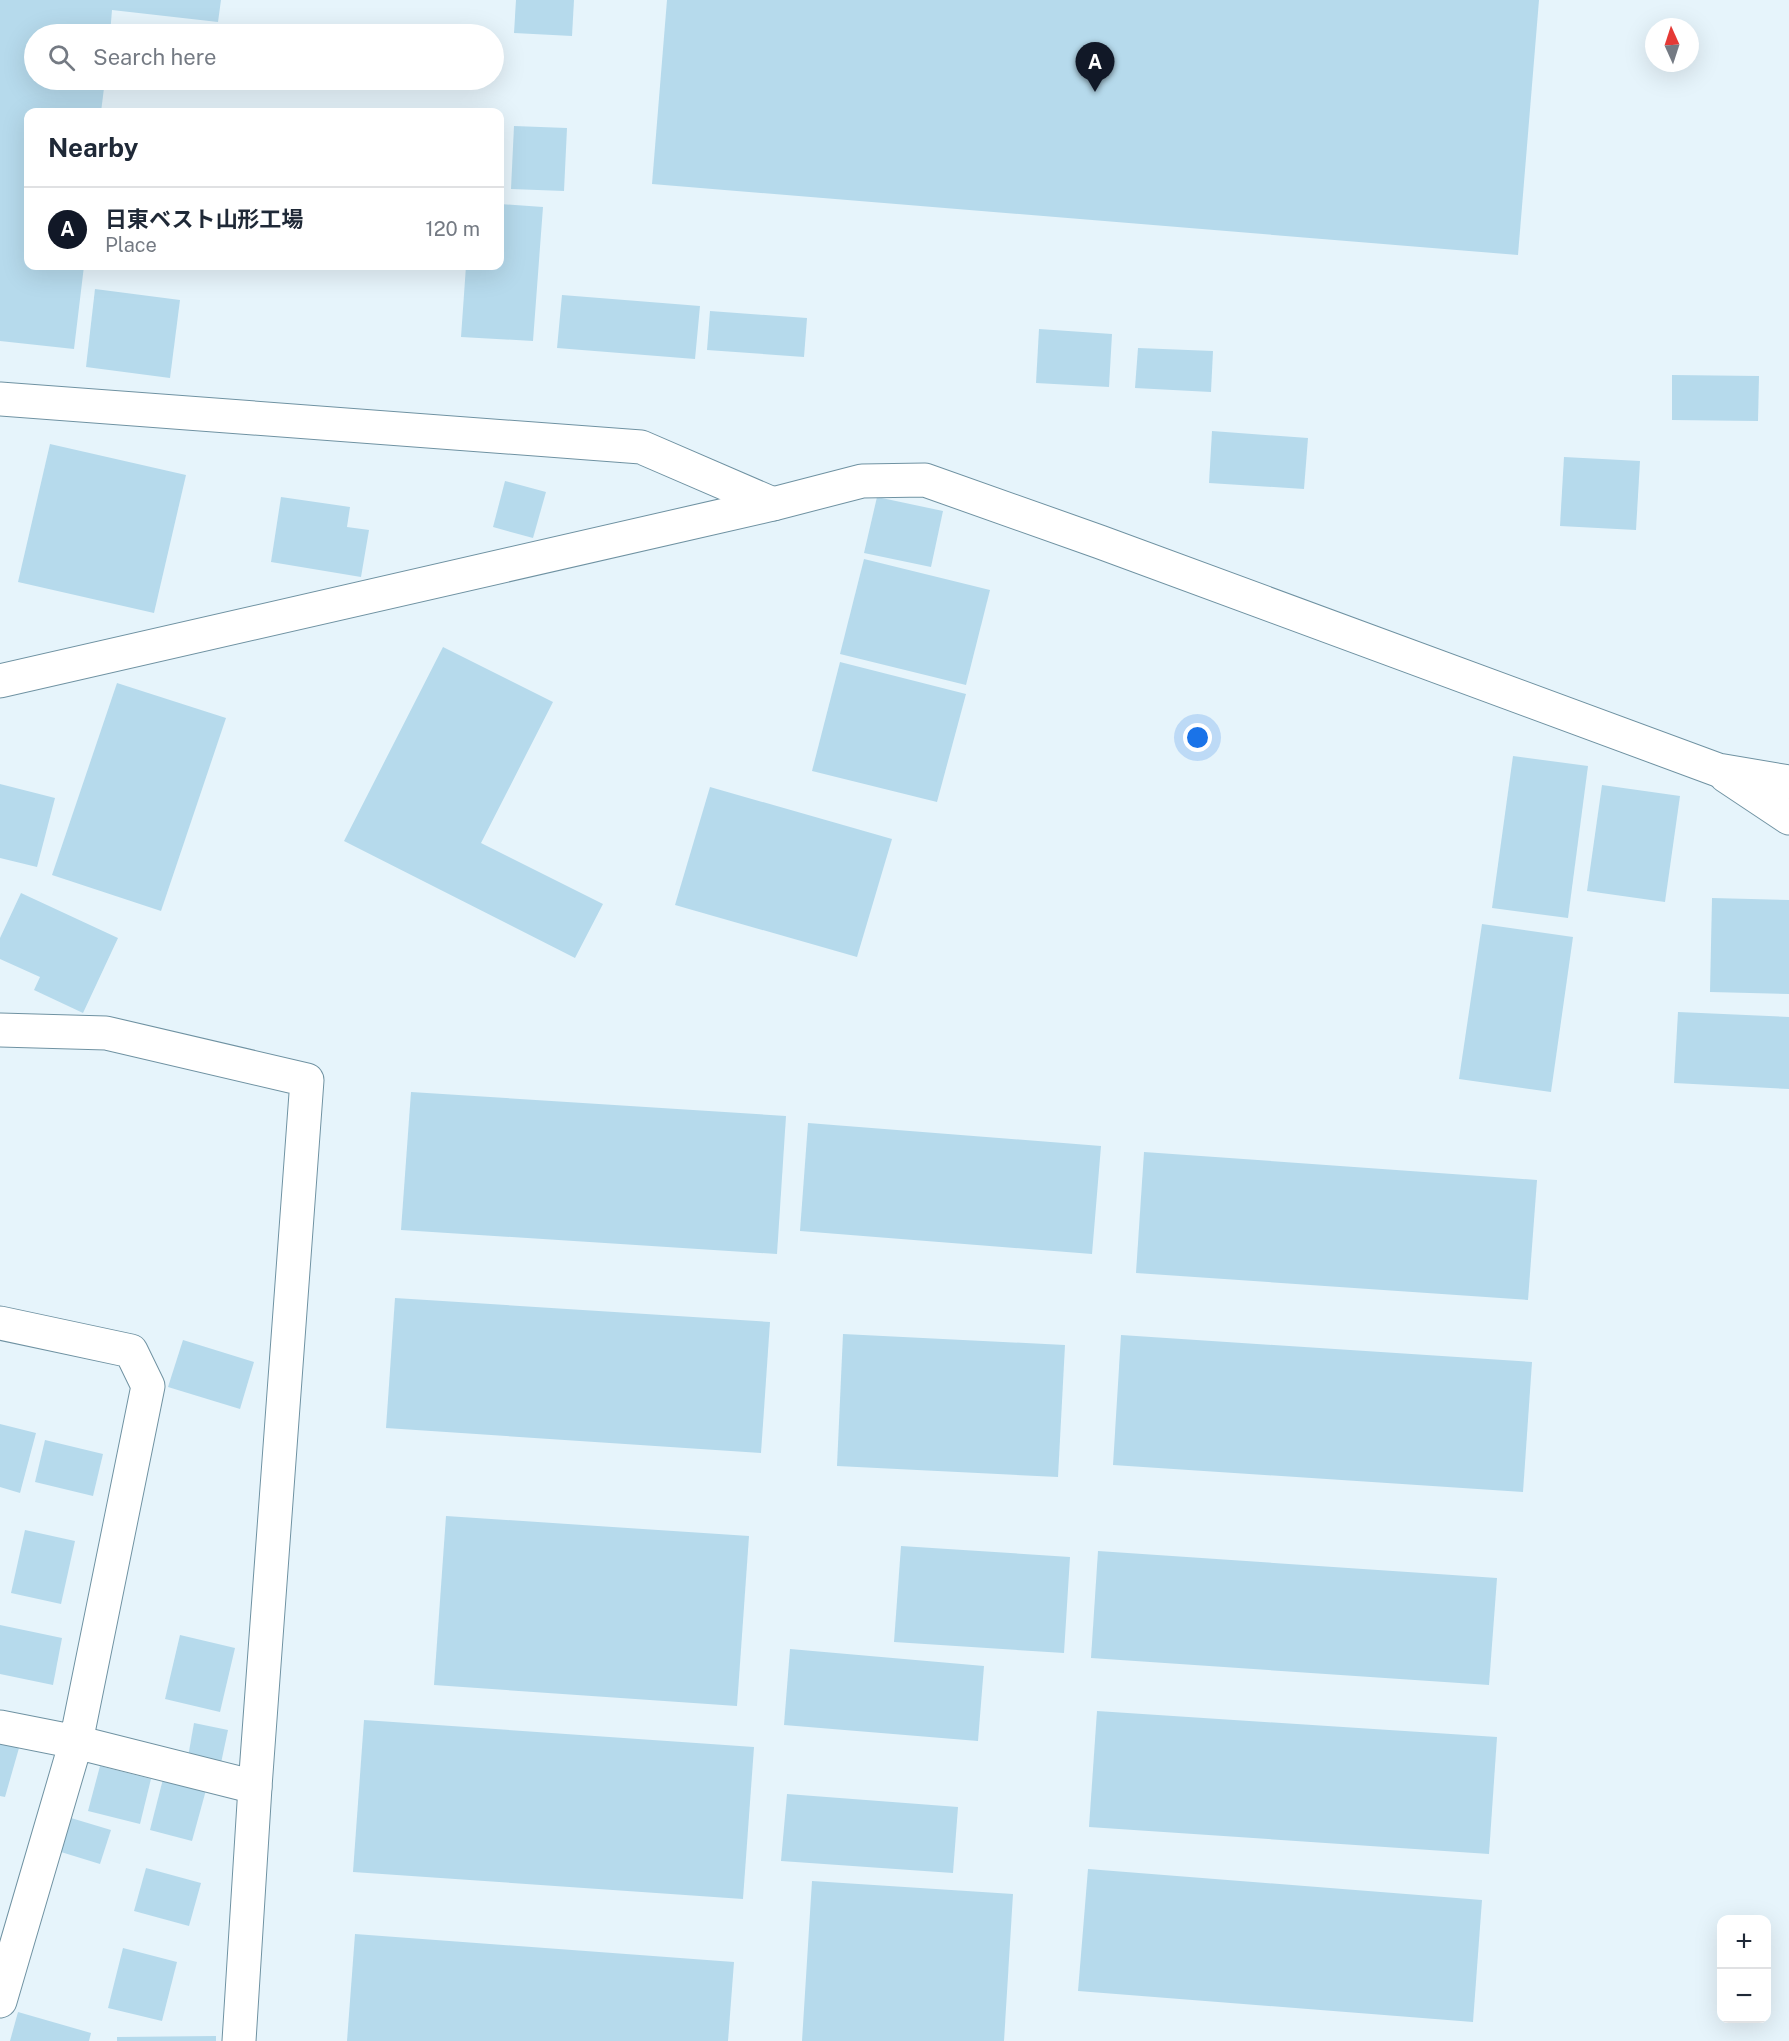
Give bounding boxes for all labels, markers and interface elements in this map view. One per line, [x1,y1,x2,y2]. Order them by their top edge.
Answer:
north arrow [1645,18,1699,72]
search box [24,24,504,90]
icon: search [45,41,78,74]
pin: A [1076,42,1114,92]
text: Search here [93,44,217,70]
text: Nearby [48,132,138,163]
text: 日東ベスト山形工場 [105,206,303,232]
text: A [60,217,75,241]
text: 120 m [426,217,480,241]
text: Place [105,233,157,257]
your location [1183,723,1212,752]
map controls [1717,1915,1771,2023]
button: + [1717,1915,1771,1969]
button: − [1717,1969,1771,2023]

